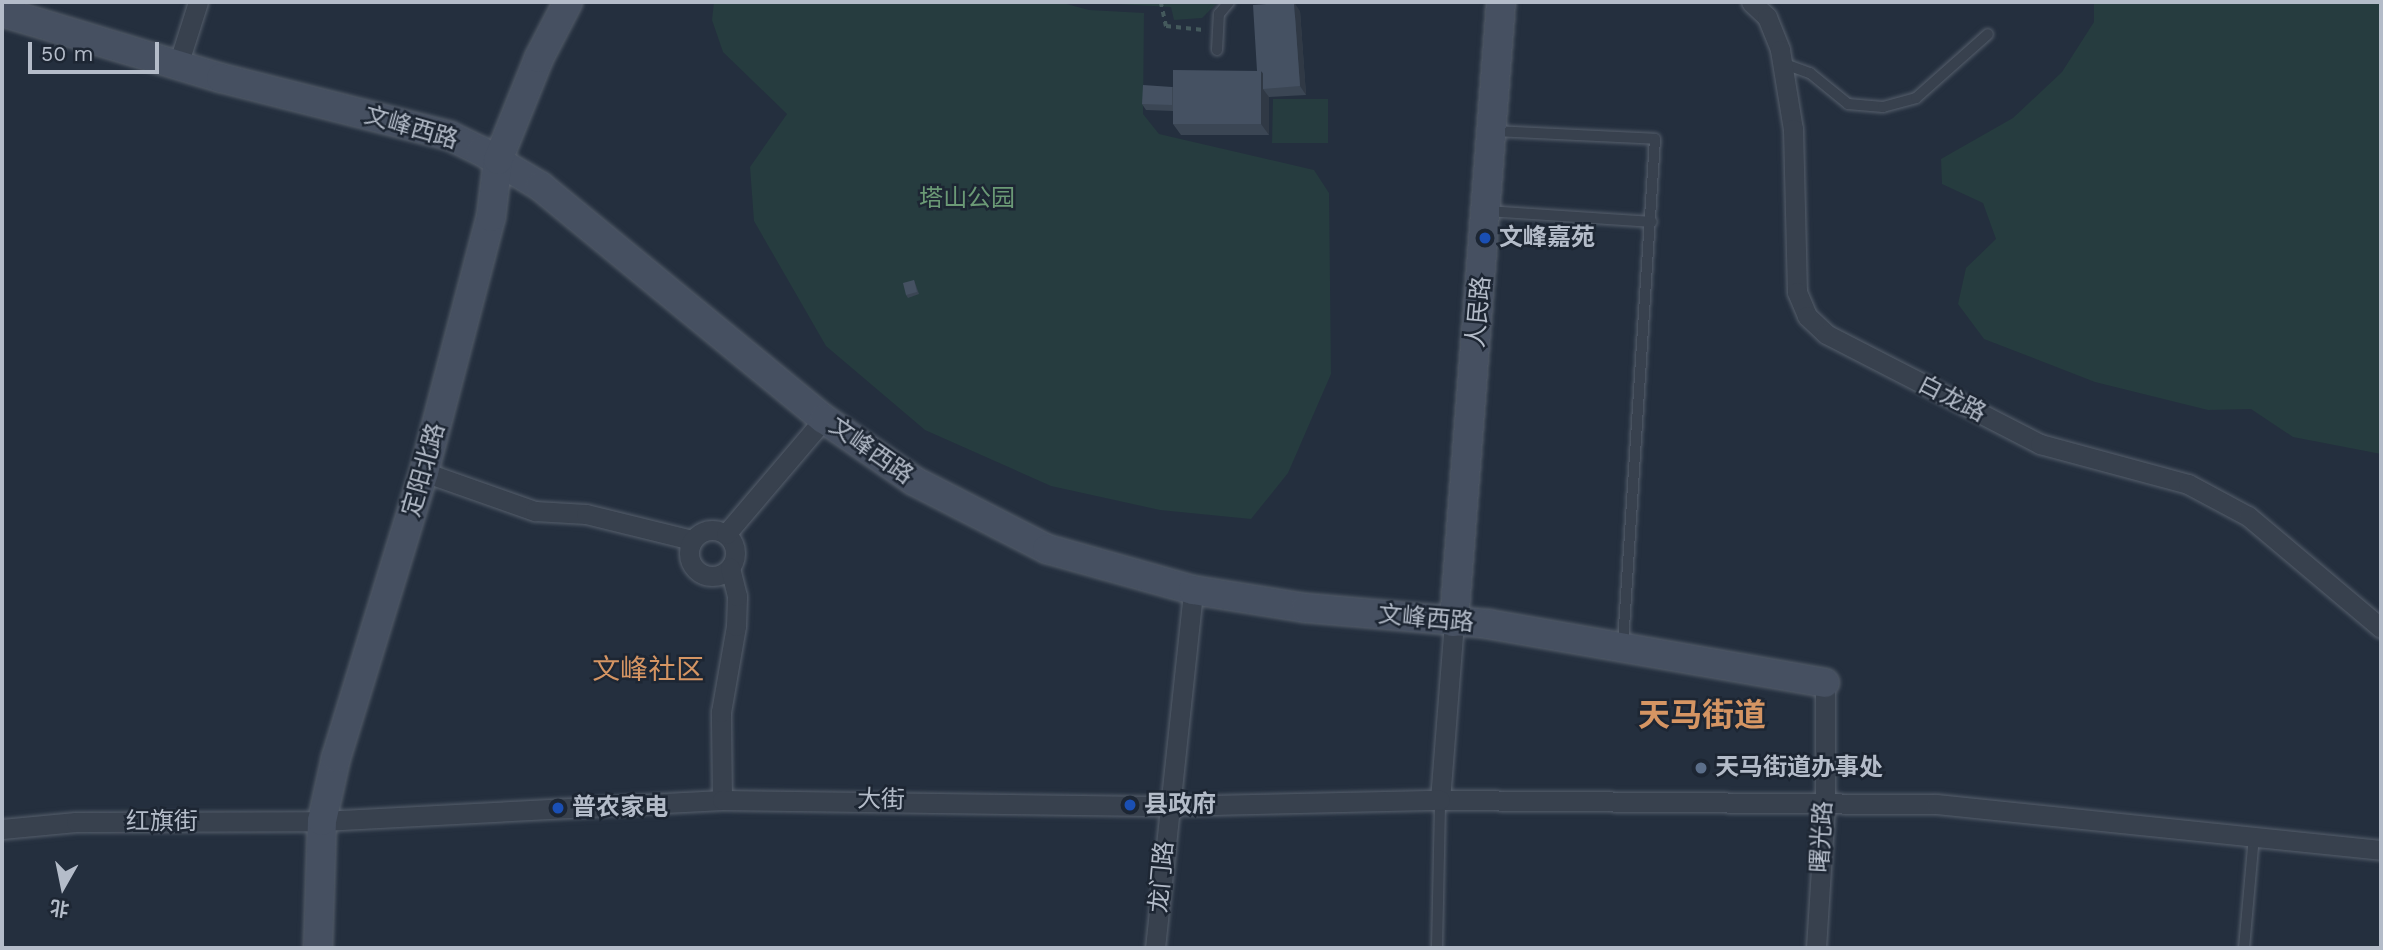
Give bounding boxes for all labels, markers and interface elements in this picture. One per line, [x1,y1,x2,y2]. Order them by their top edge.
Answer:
scale bar [32,28,163,72]
text: 50 m [41,41,93,66]
street label: 文峰西路 [361,101,461,155]
park label: 塔山公园 [919,185,1015,213]
place label: 文峰嘉苑 [1499,224,1595,252]
marker: 文峰嘉苑 [1477,230,1493,246]
street label: 人民路 [1462,275,1496,349]
street label: 白龙路 [1913,370,1991,428]
street label: 文峰西路 [823,412,919,490]
street label: 定阳北路 [397,420,451,520]
street label: 文峰西路 [1377,600,1475,638]
district label: 文峰社区 [592,653,704,687]
district label: 天马街道 [1638,696,1766,734]
place label: 天马街道办事处 [1715,754,1883,782]
marker: 天马街道办事处 [1693,760,1709,776]
street label: 大街 [857,785,905,815]
place label: 县政府 [1144,791,1216,819]
place label: 普农家电 [572,794,668,822]
marker: 县政府 [1122,797,1138,813]
marker: 普农家电 [550,800,566,816]
street label: 曙光路 [1806,800,1838,874]
street label: 红旗街 [126,808,198,836]
street label: 龙门路 [1145,840,1179,914]
north arrow [28,852,98,922]
text: 北 [48,895,71,921]

